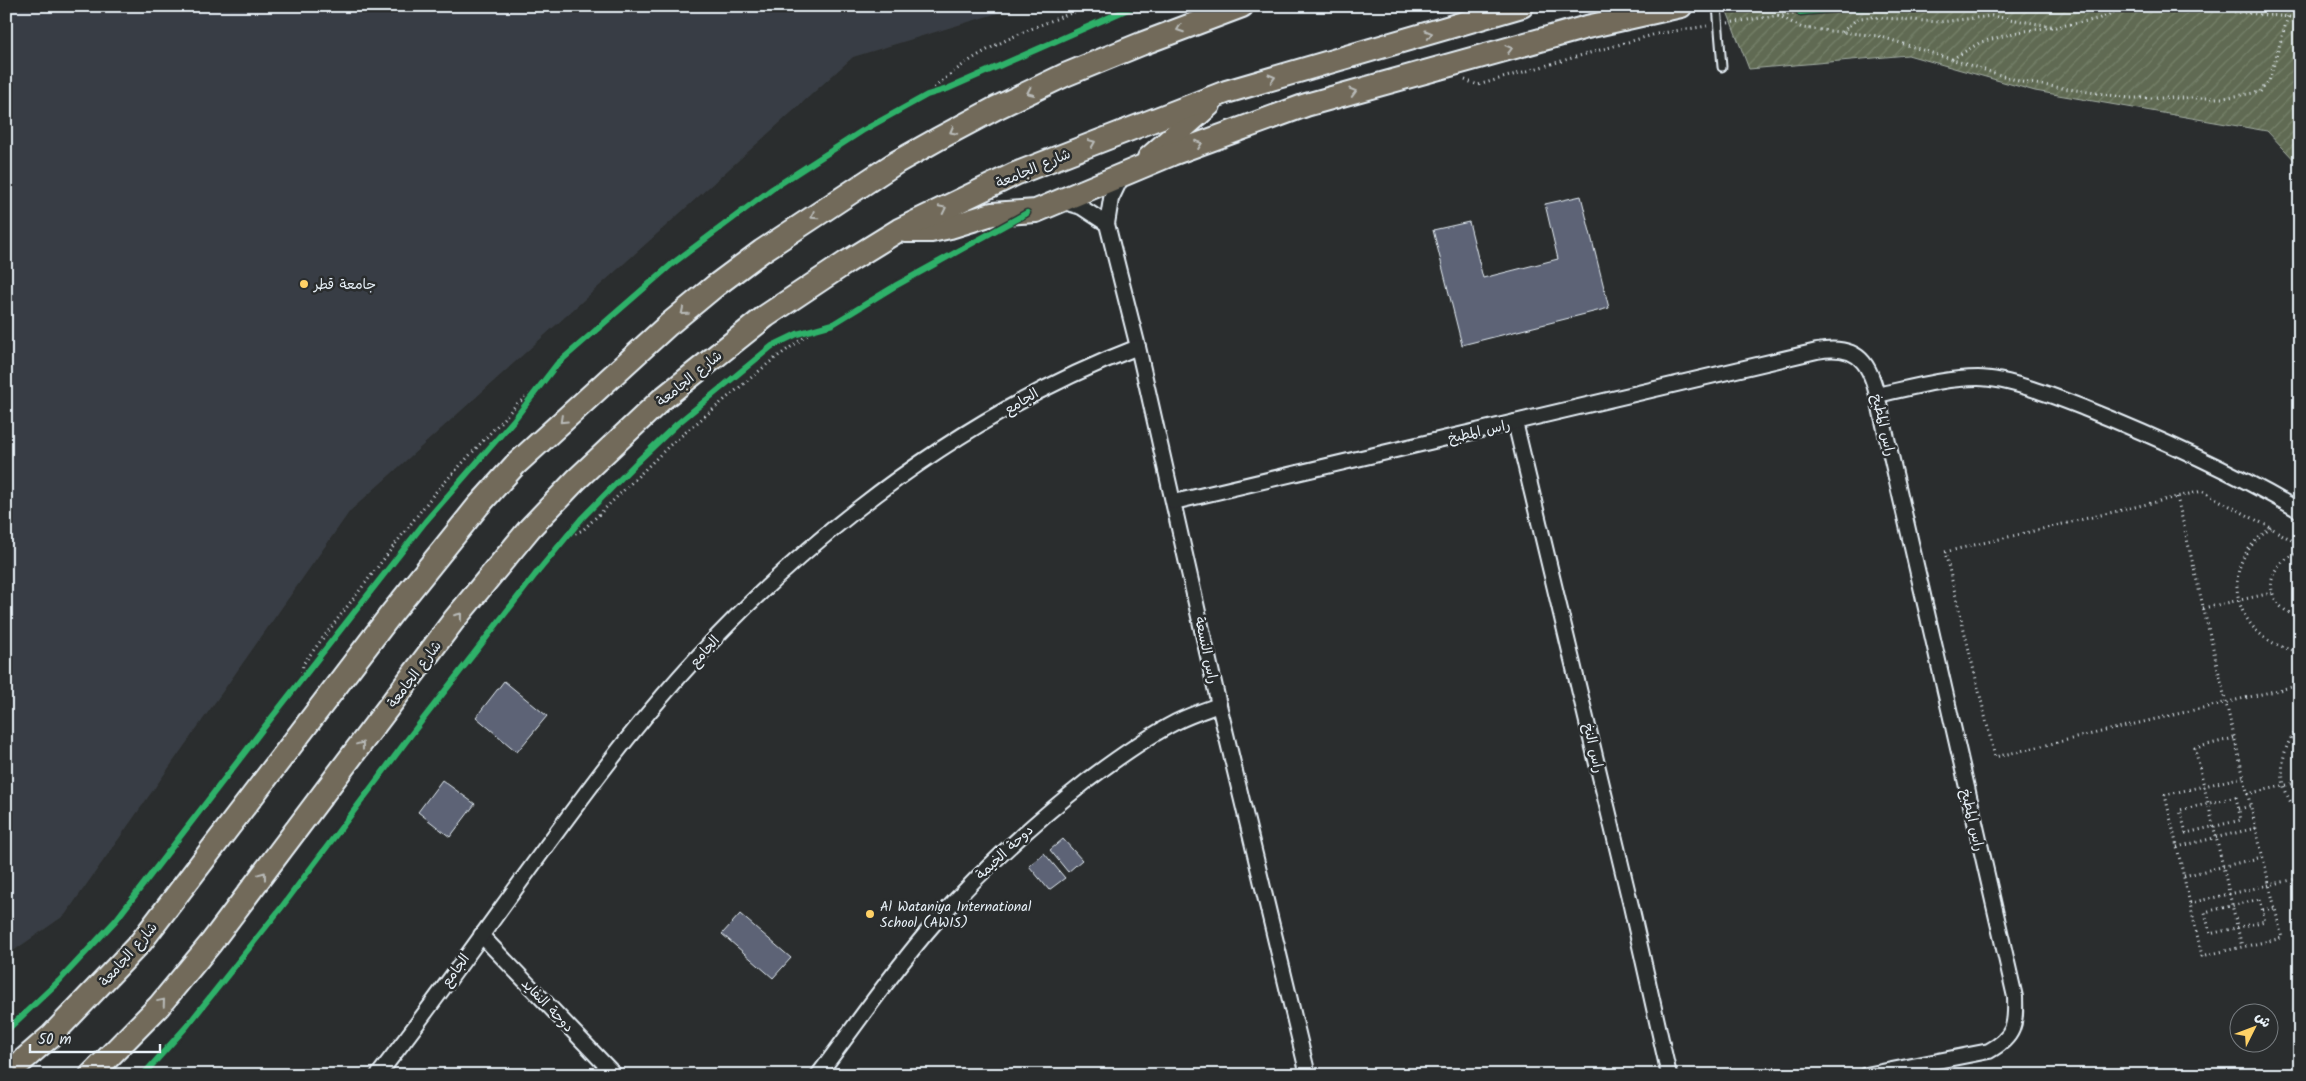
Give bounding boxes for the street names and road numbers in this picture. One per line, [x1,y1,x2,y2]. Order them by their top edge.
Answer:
street label: شارع الجامعة [993,143,1074,195]
street label: شارع الجامعة [652,345,727,412]
street label: الجامع [1000,383,1043,421]
street label: راس المطبخ [1865,392,1901,459]
street label: راس المطبخ [1446,414,1513,450]
street label: راس النسعة [1188,615,1224,686]
street label: الجامع [684,631,725,673]
street label: شارع الجامعة [382,636,447,713]
street label: راس النخ [1577,721,1609,775]
street label: راس المطبخ [1954,787,1990,854]
street label: دوحة الخيمة [971,820,1039,885]
street label: شارع الجامعة [94,918,163,992]
street label: الجامع [436,949,476,992]
street label: دوحة النفايد [516,974,579,1038]

